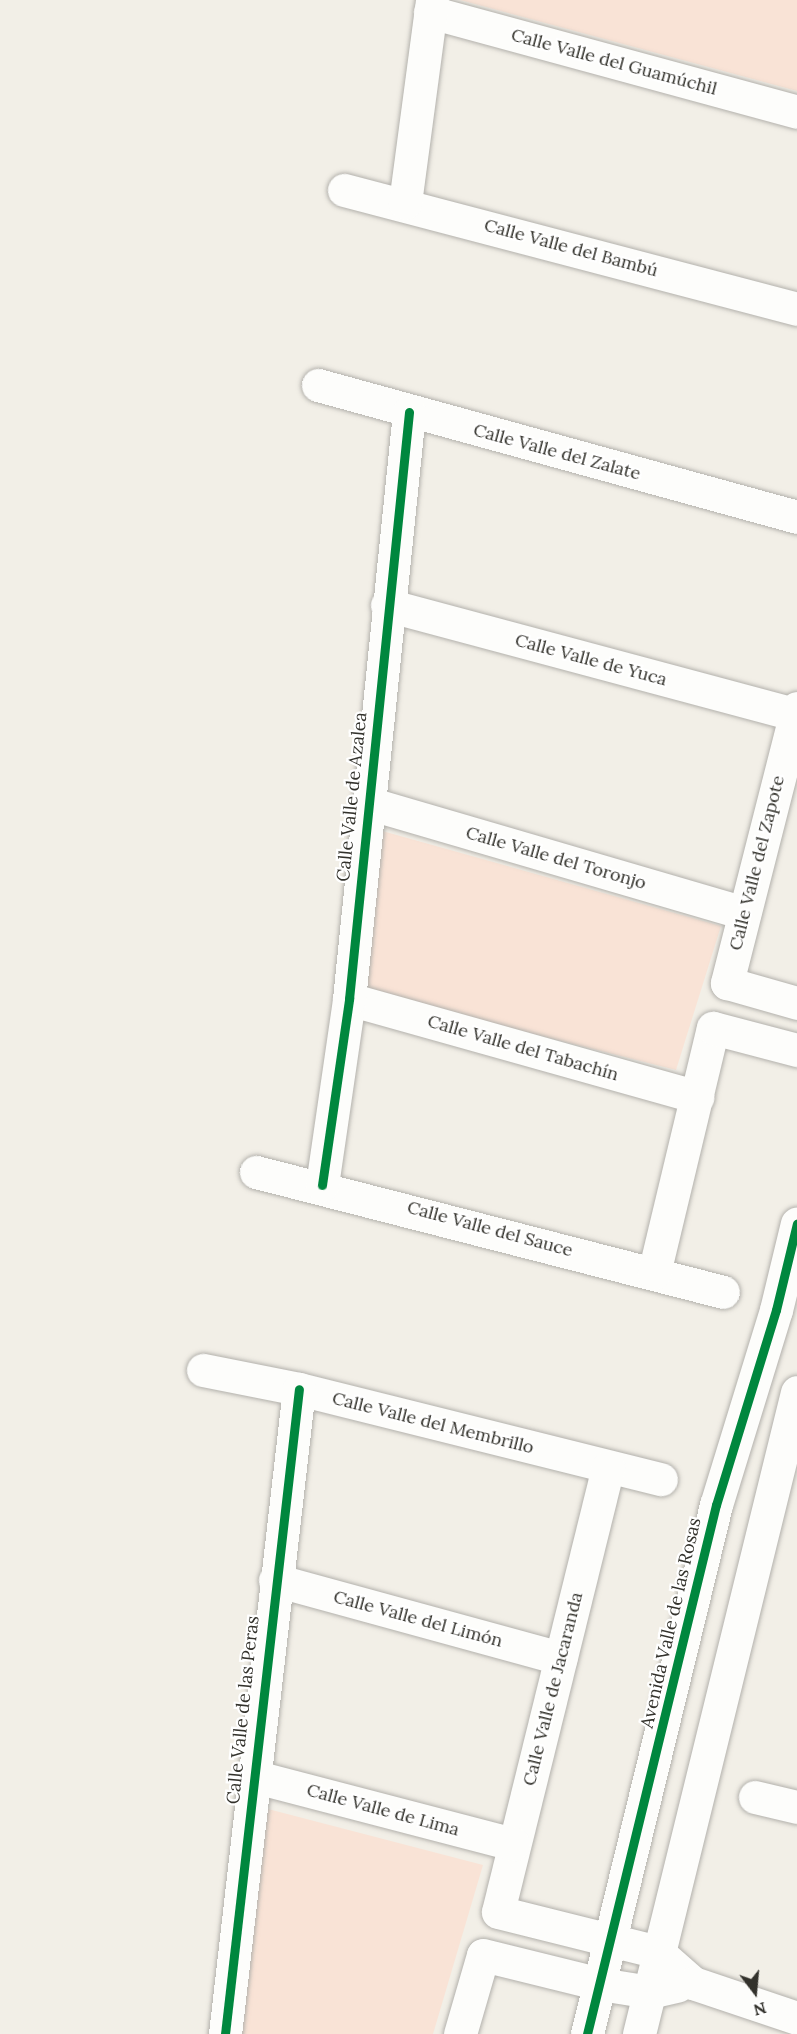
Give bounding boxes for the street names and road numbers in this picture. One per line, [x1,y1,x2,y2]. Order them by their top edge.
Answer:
street label: Calle Valle del Guamúchil [509,24,719,100]
street label: Calle Valle del Bambú [482,214,660,282]
street label: Calle Valle del Zalate [471,419,643,485]
street label: Calle Valle de Yuca [513,629,669,691]
street label: Calle Valle de Azalea [332,711,372,883]
street label: Calle Valle del Zapote [725,773,789,953]
street label: Calle Valle del Toronjo [463,822,649,894]
street label: Calle Valle del Tabachín [425,1010,621,1086]
street label: Calle Valle del Sauce [405,1196,575,1262]
street label: Calle Valle del Membrillo [330,1387,536,1459]
street label: Avenida Valle de las Rosas [636,1516,706,1730]
street label: Calle Valle del Limón [331,1586,505,1652]
street label: Calle Valle de Jacaranda [518,1590,588,1788]
street label: Calle Valle de las Peras [222,1615,264,1805]
street label: Calle Valle de Lima [304,1779,462,1841]

